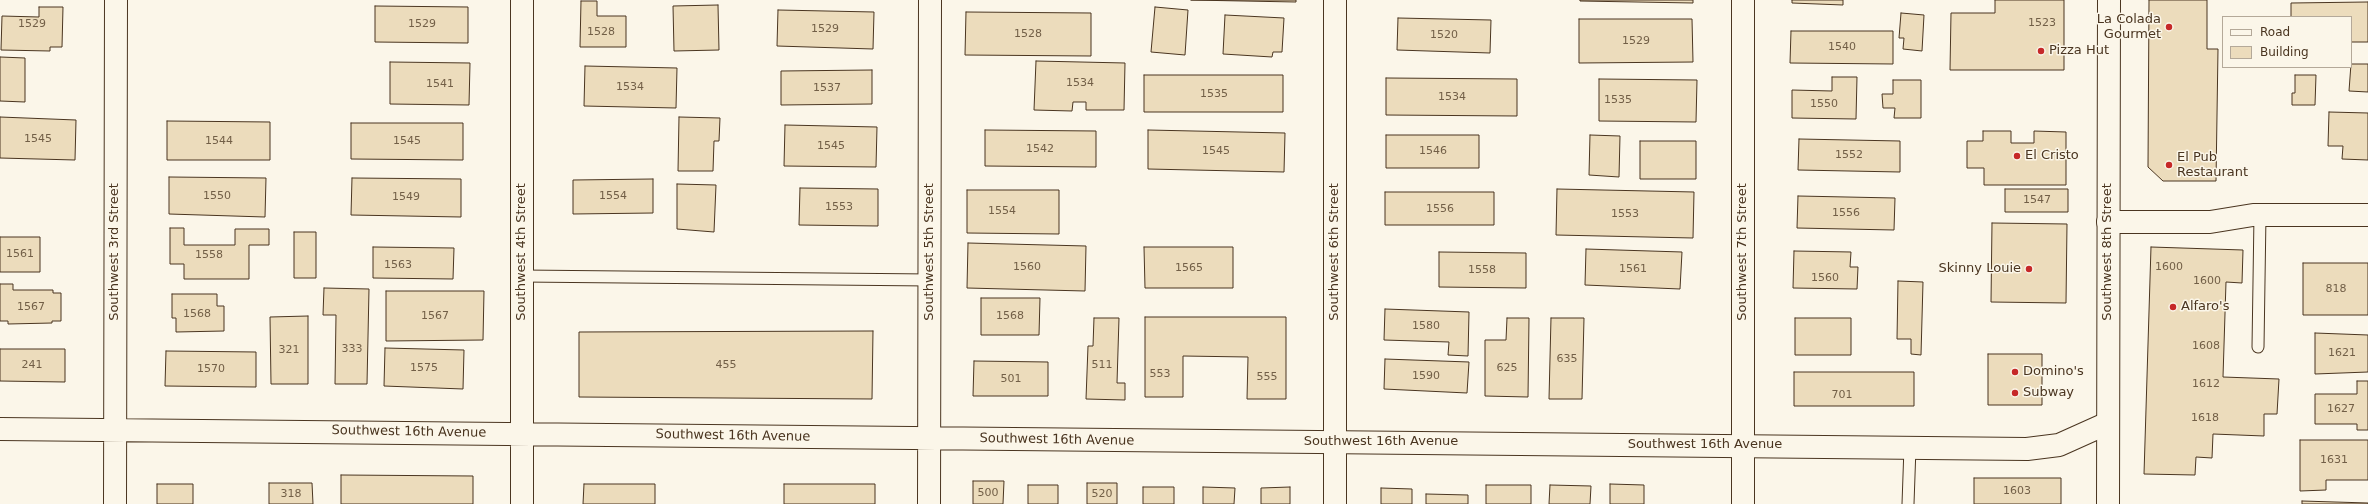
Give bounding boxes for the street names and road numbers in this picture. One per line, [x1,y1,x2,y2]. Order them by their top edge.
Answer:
street label: Southwest 3rd Street [107,183,123,321]
street label: Southwest 4th Street [514,183,530,321]
street label: Southwest 5th Street [922,183,938,321]
street label: Southwest 6th Street [1327,183,1343,321]
street label: Southwest 7th Street [1735,183,1751,321]
street label: Southwest 8th Street [2100,183,2116,321]
street label: Southwest 16th Avenue [332,423,486,441]
street label: Southwest 16th Avenue [656,427,810,445]
street label: Southwest 16th Avenue [980,431,1134,449]
street label: Southwest 16th Avenue [1304,434,1458,450]
street label: Southwest 16th Avenue [1628,437,1782,453]

